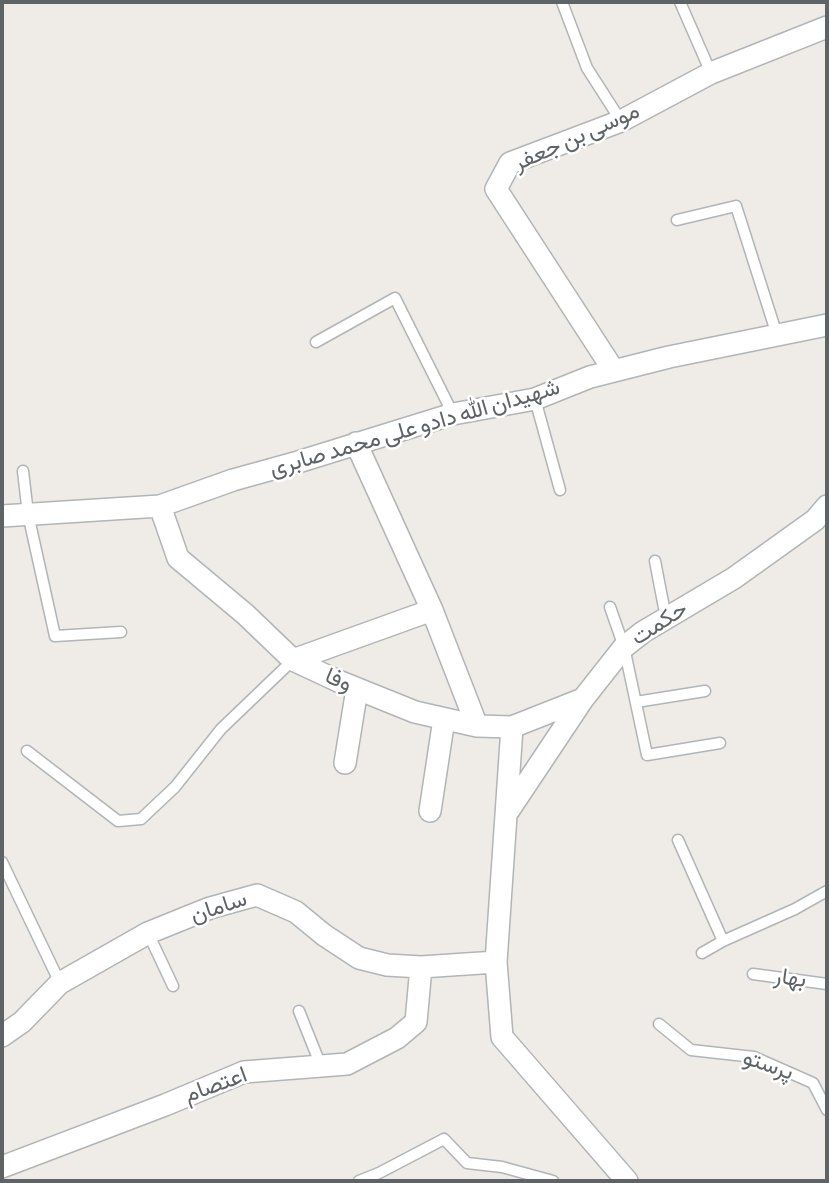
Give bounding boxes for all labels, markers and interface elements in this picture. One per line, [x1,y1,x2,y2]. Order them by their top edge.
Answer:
street label: موسی بن جعفر [510,98,644,178]
street label: شهیدان الله دادو علی محمد صابری [267,374,563,484]
street label: حکمت [627,596,693,652]
street label: وفا [320,663,356,699]
street label: سامان [187,886,251,930]
street label: بهار [772,963,808,995]
street label: پرستو [739,1045,797,1087]
street label: اعتصام [181,1062,251,1110]

